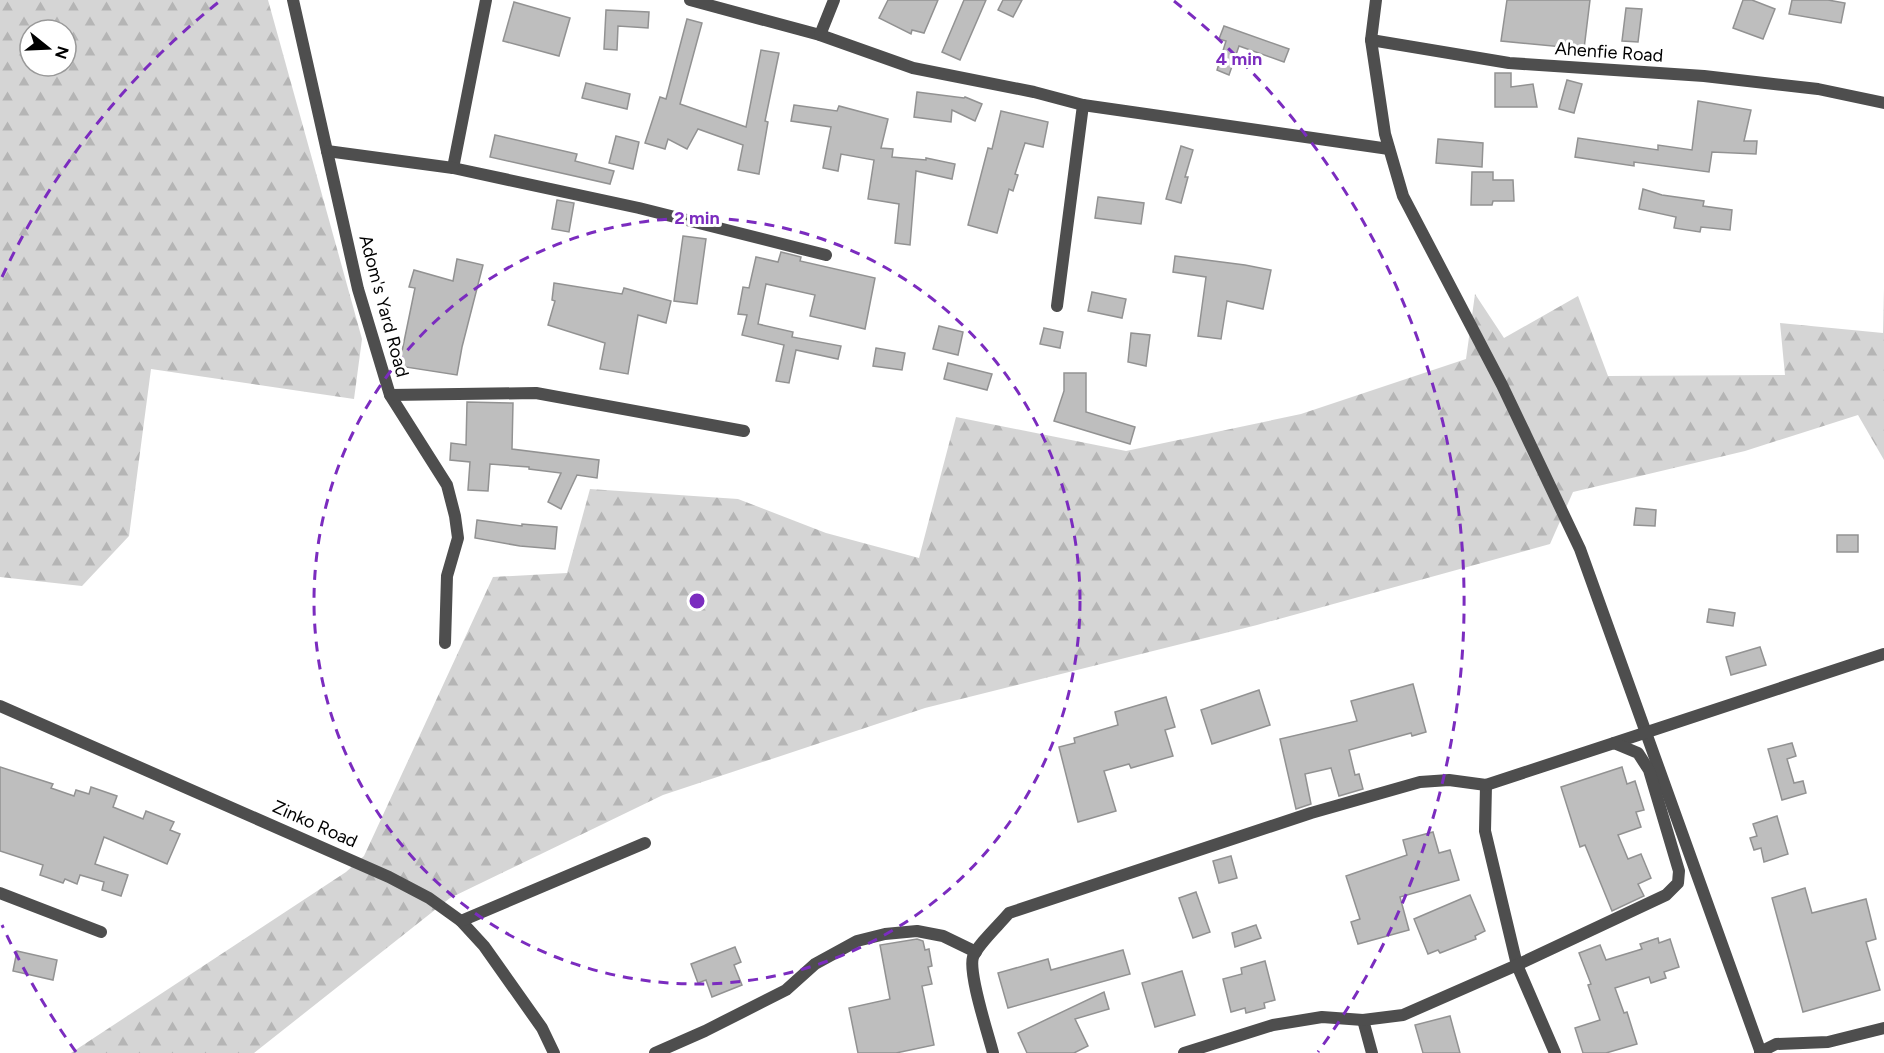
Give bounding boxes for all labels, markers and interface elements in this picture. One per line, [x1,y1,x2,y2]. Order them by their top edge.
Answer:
north arrow [18,18,78,78]
street label: Ahenfie Road [1554,37,1664,67]
text: N [51,44,73,61]
text: 4 min [1216,48,1262,70]
text: 2 min [674,207,720,229]
street label: Adom's Yard Road [354,232,414,380]
centre of rings [687,591,707,611]
street label: Zinko Road [269,796,361,852]

